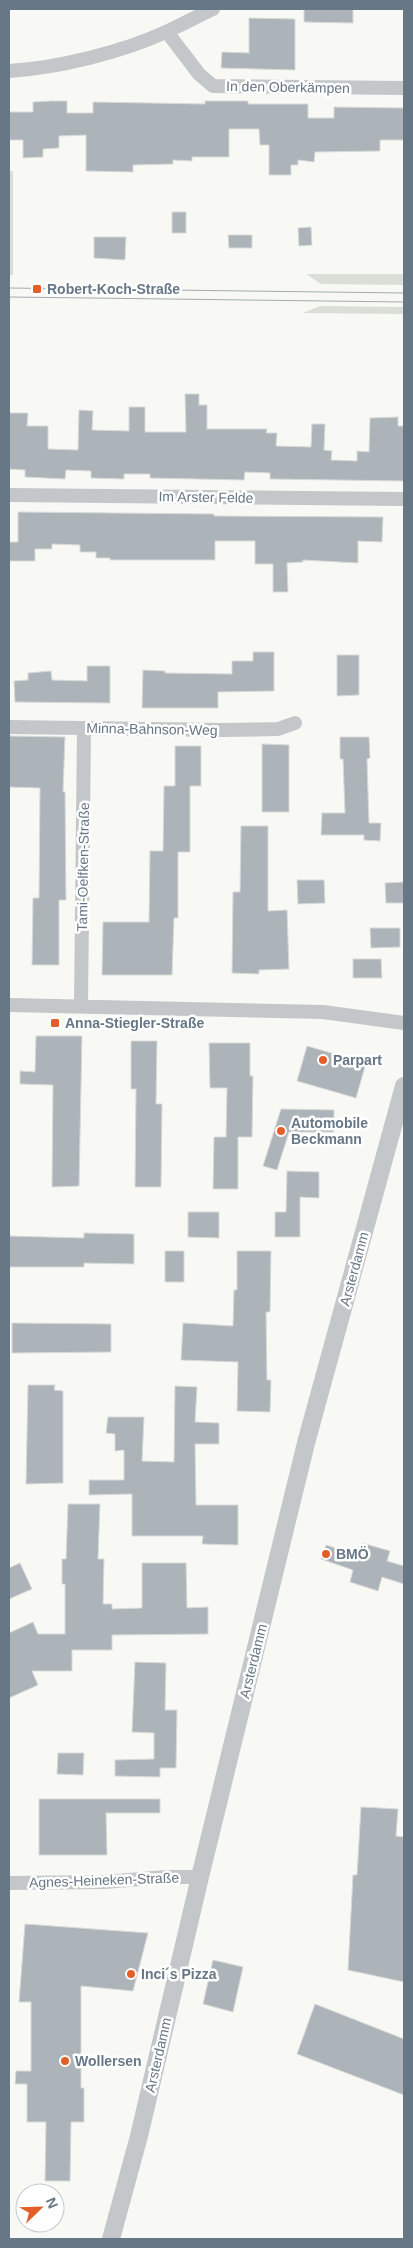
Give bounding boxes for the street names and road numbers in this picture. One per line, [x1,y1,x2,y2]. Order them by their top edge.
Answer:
street label: In den Oberkämpen [226,78,350,96]
street label: Im Arster Felde [158,488,254,506]
street label: Minna-Bahnson-Weg [86,720,218,738]
street label: Tami-Oelfken-Straße [74,802,92,932]
street label: Arsterdamm [336,1230,372,1308]
street label: Arsterdamm [236,1622,270,1700]
street label: Agnes-Heineken-Straße [29,1869,180,1891]
street label: Arsterdamm [142,2016,174,2094]

